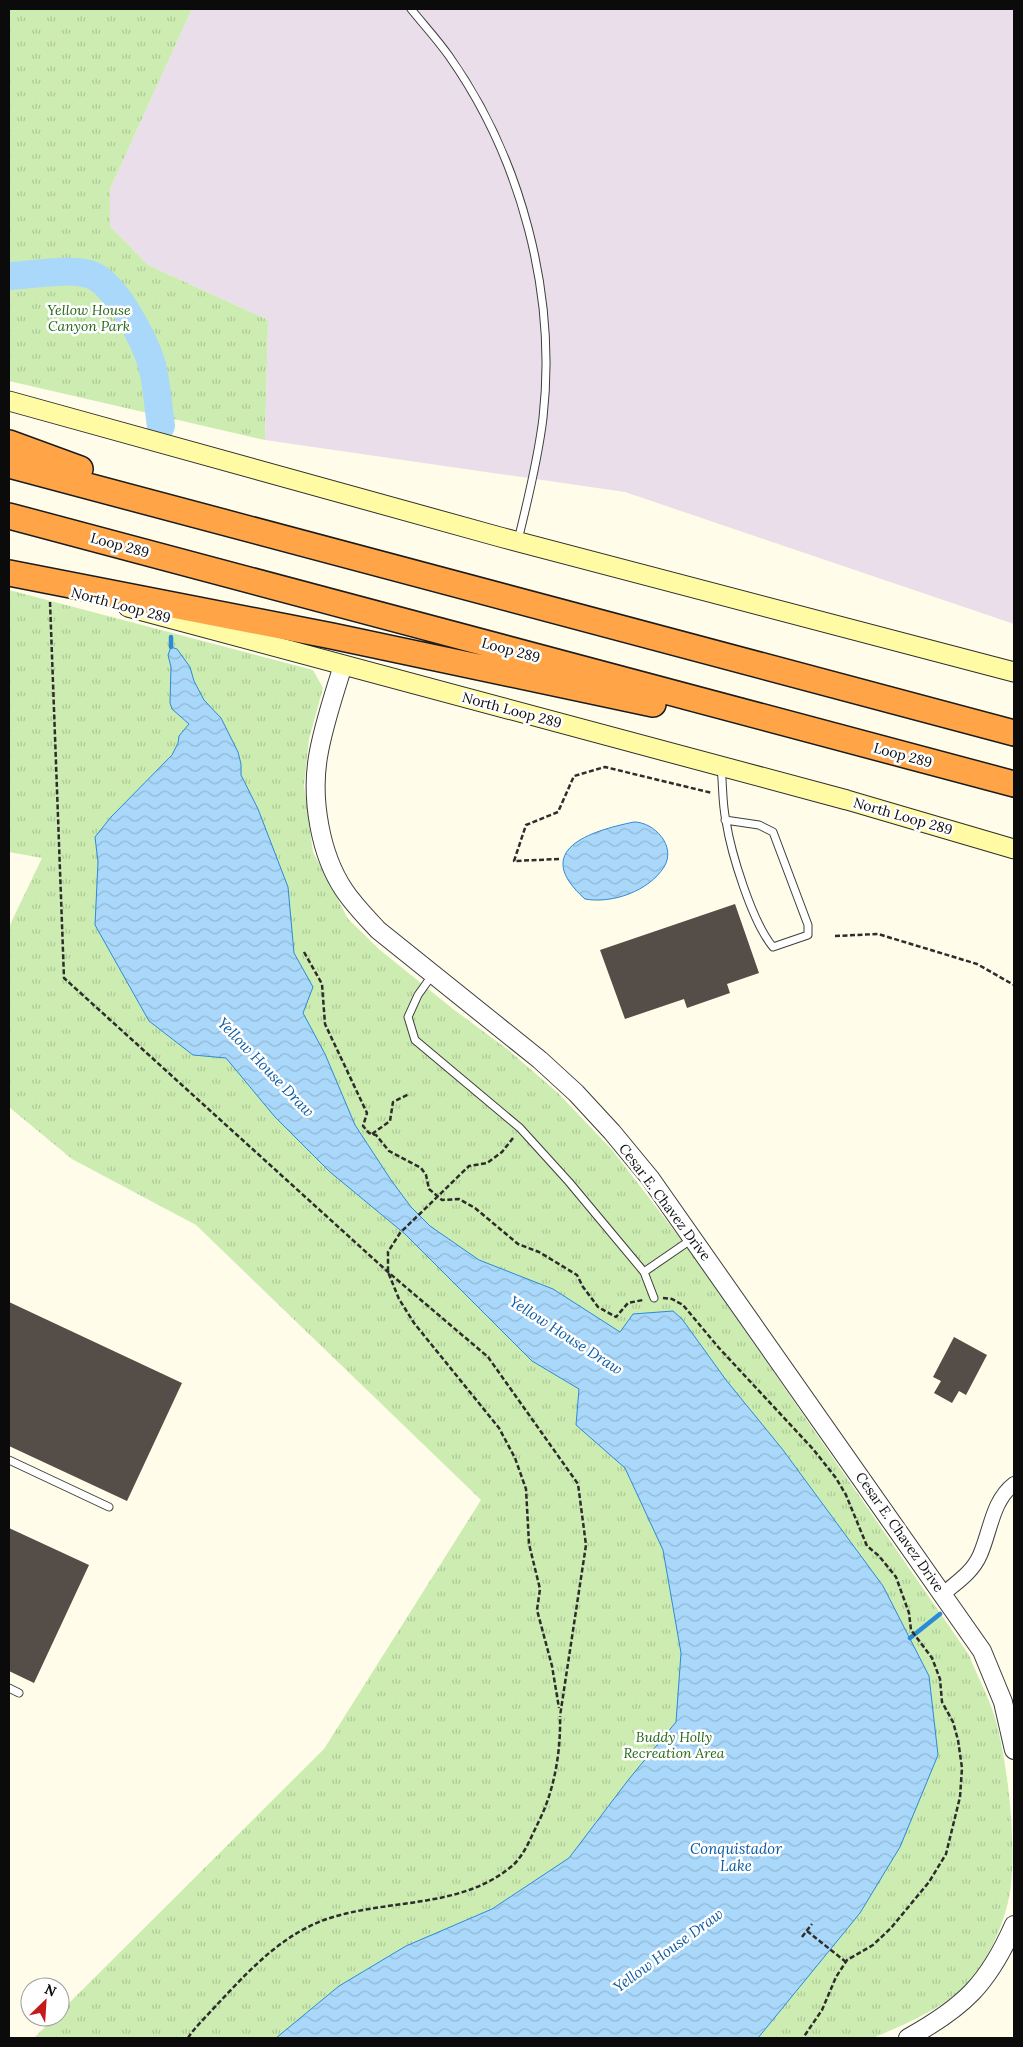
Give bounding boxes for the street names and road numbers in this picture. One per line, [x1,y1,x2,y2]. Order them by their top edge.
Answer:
street label: Loop 289 [89,529,151,561]
street label: North Loop 289 [69,583,173,627]
street label: Loop 289 [480,634,542,666]
street label: North Loop 289 [460,688,564,732]
street label: Loop 289 [872,739,934,771]
street label: North Loop 289 [851,793,955,839]
street label: Cesar E. Chavez Drive [615,1140,715,1265]
street label: Cesar E. Chavez Drive [852,1469,948,1596]

